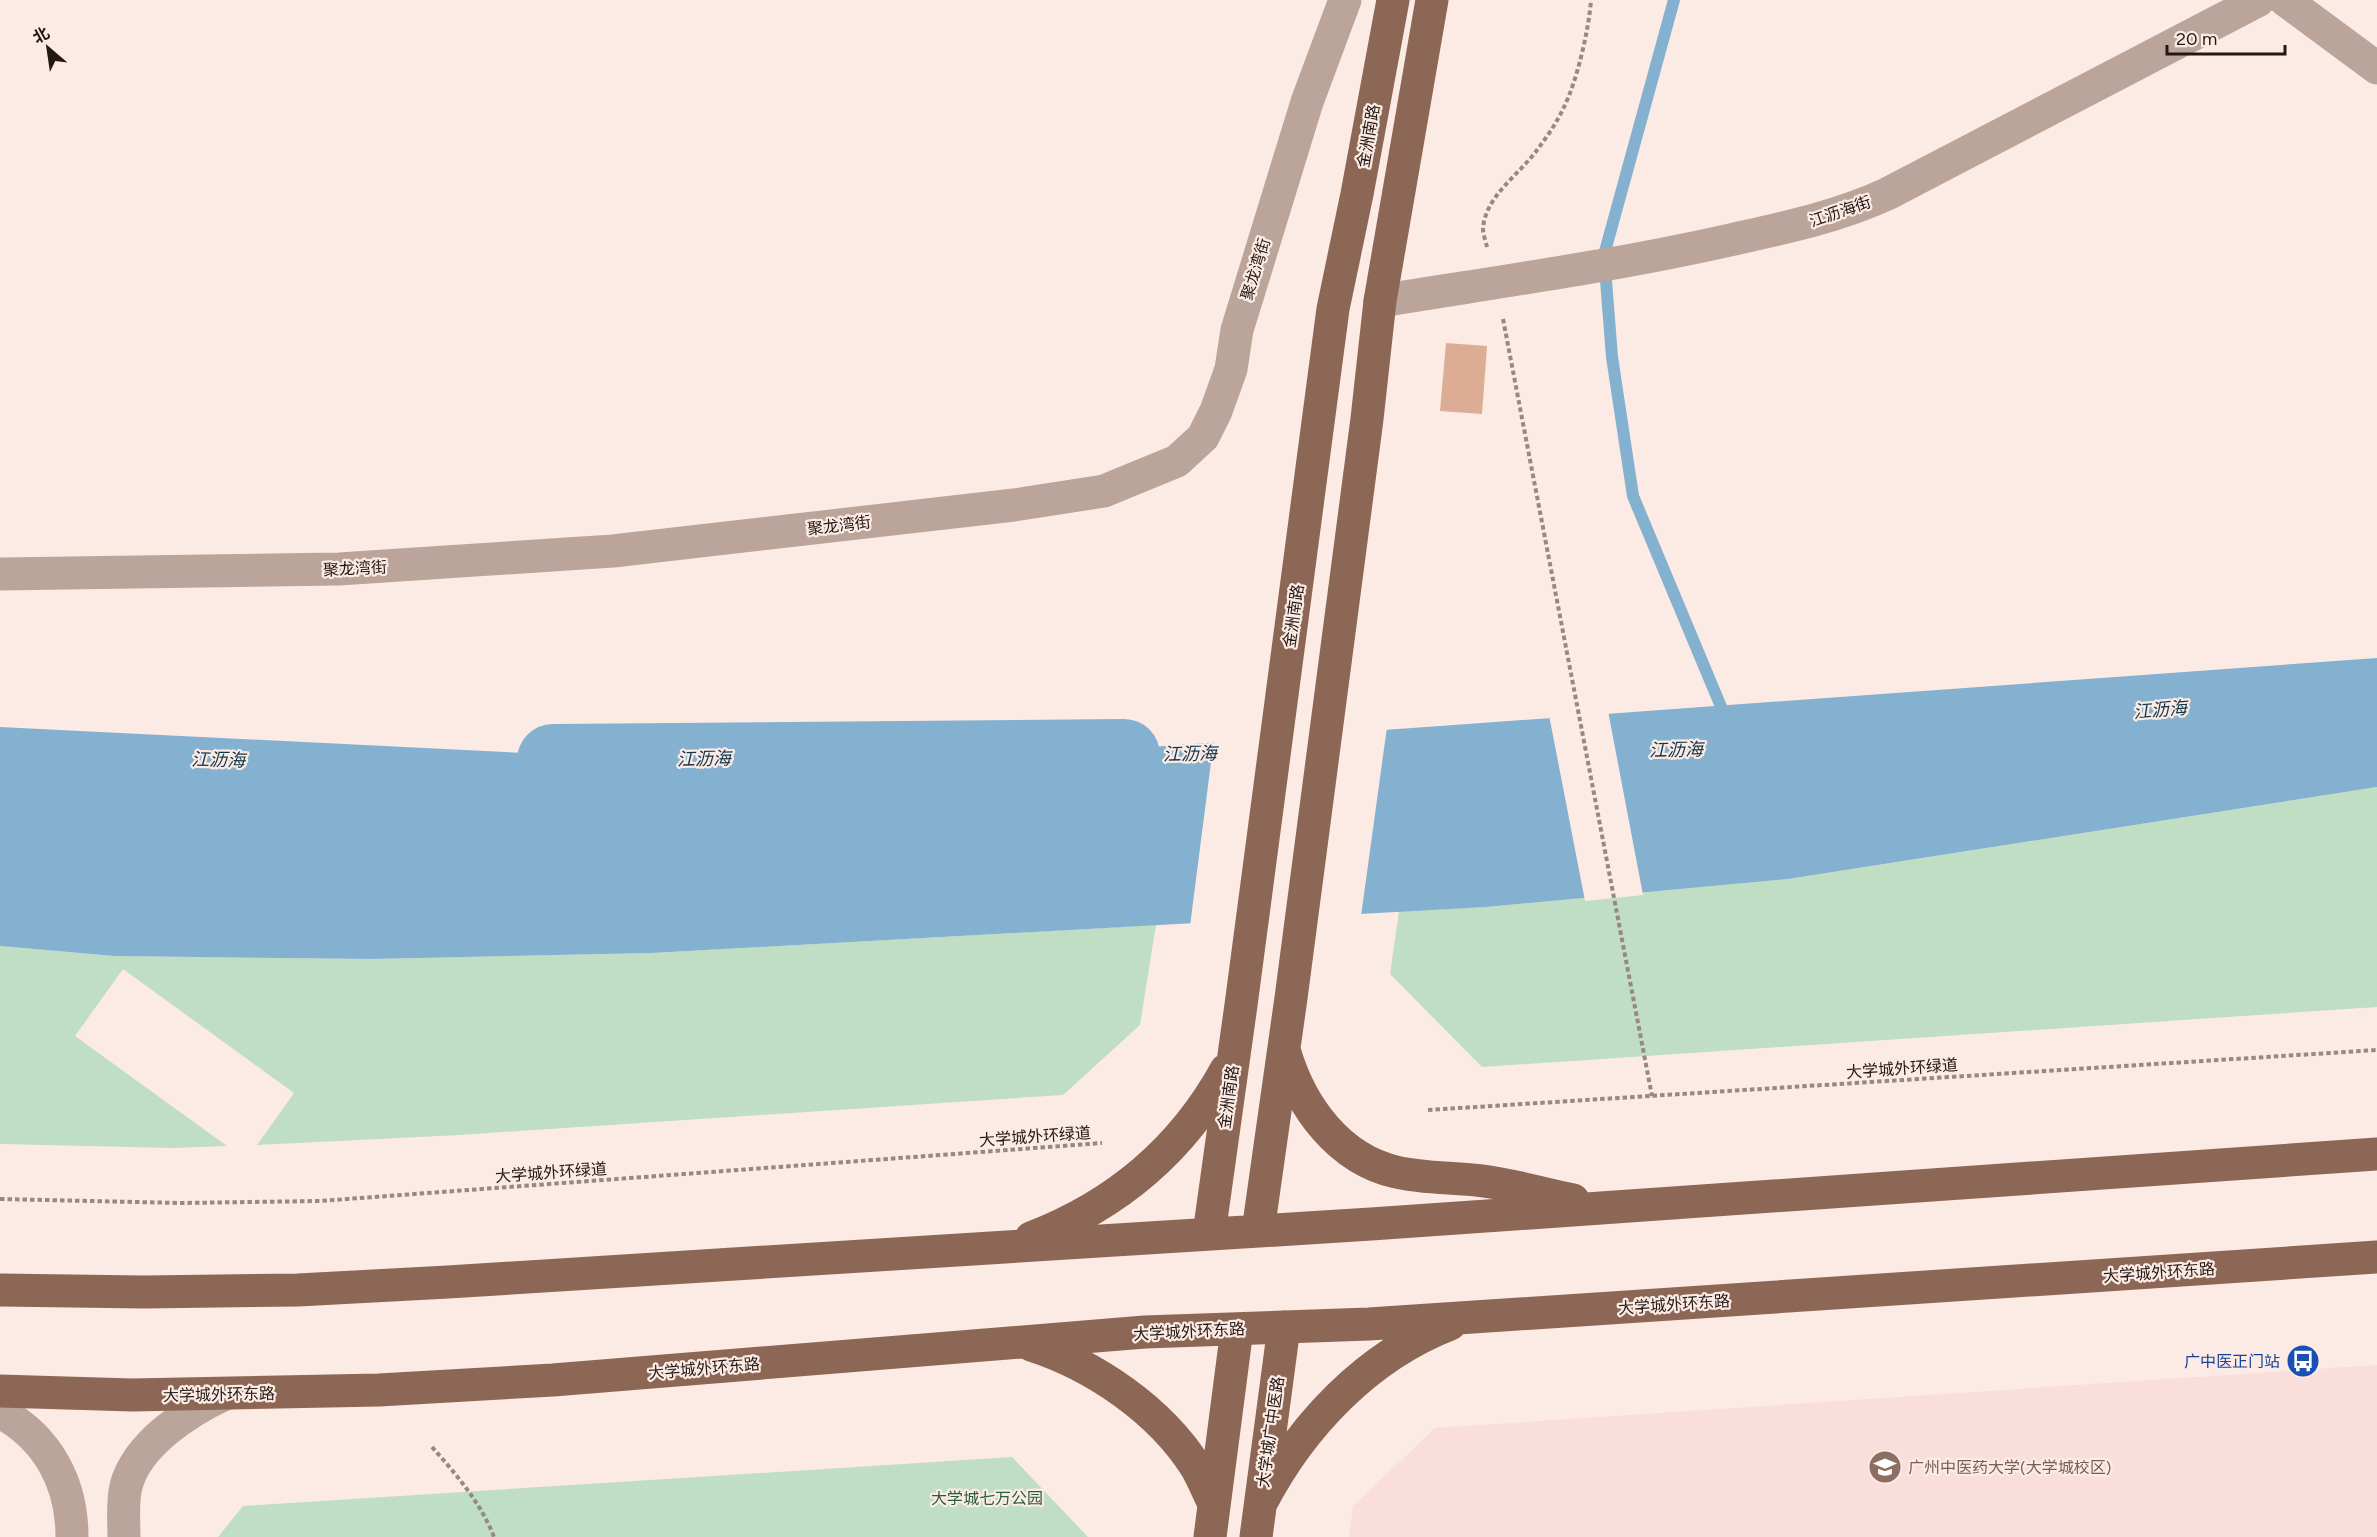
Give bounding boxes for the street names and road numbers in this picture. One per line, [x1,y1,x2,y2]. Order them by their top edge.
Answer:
street label: 金洲南路 [1354,103,1383,169]
street label: 江沥海街 [1807,192,1874,231]
street label: 聚龙湾街 [1237,236,1274,303]
street label: 聚龙湾街 [806,512,872,539]
street label: 聚龙湾街 [323,557,387,580]
street label: 金洲南路 [1280,583,1307,649]
street label: 大学城外环绿道 [1846,1055,1959,1082]
street label: 金洲南路 [1215,1064,1242,1130]
street label: 大学城外环绿道 [979,1123,1092,1150]
street label: 大学城外环绿道 [495,1159,608,1186]
street label: 大学城外环东路 [2103,1259,2216,1286]
street label: 大学城外环东路 [1618,1291,1731,1318]
street label: 大学城外环东路 [1133,1319,1245,1344]
street label: 大学城外环东路 [647,1354,761,1383]
street label: 大学城广中医路 [1253,1375,1288,1489]
street label: 大学城外环东路 [163,1384,275,1405]

